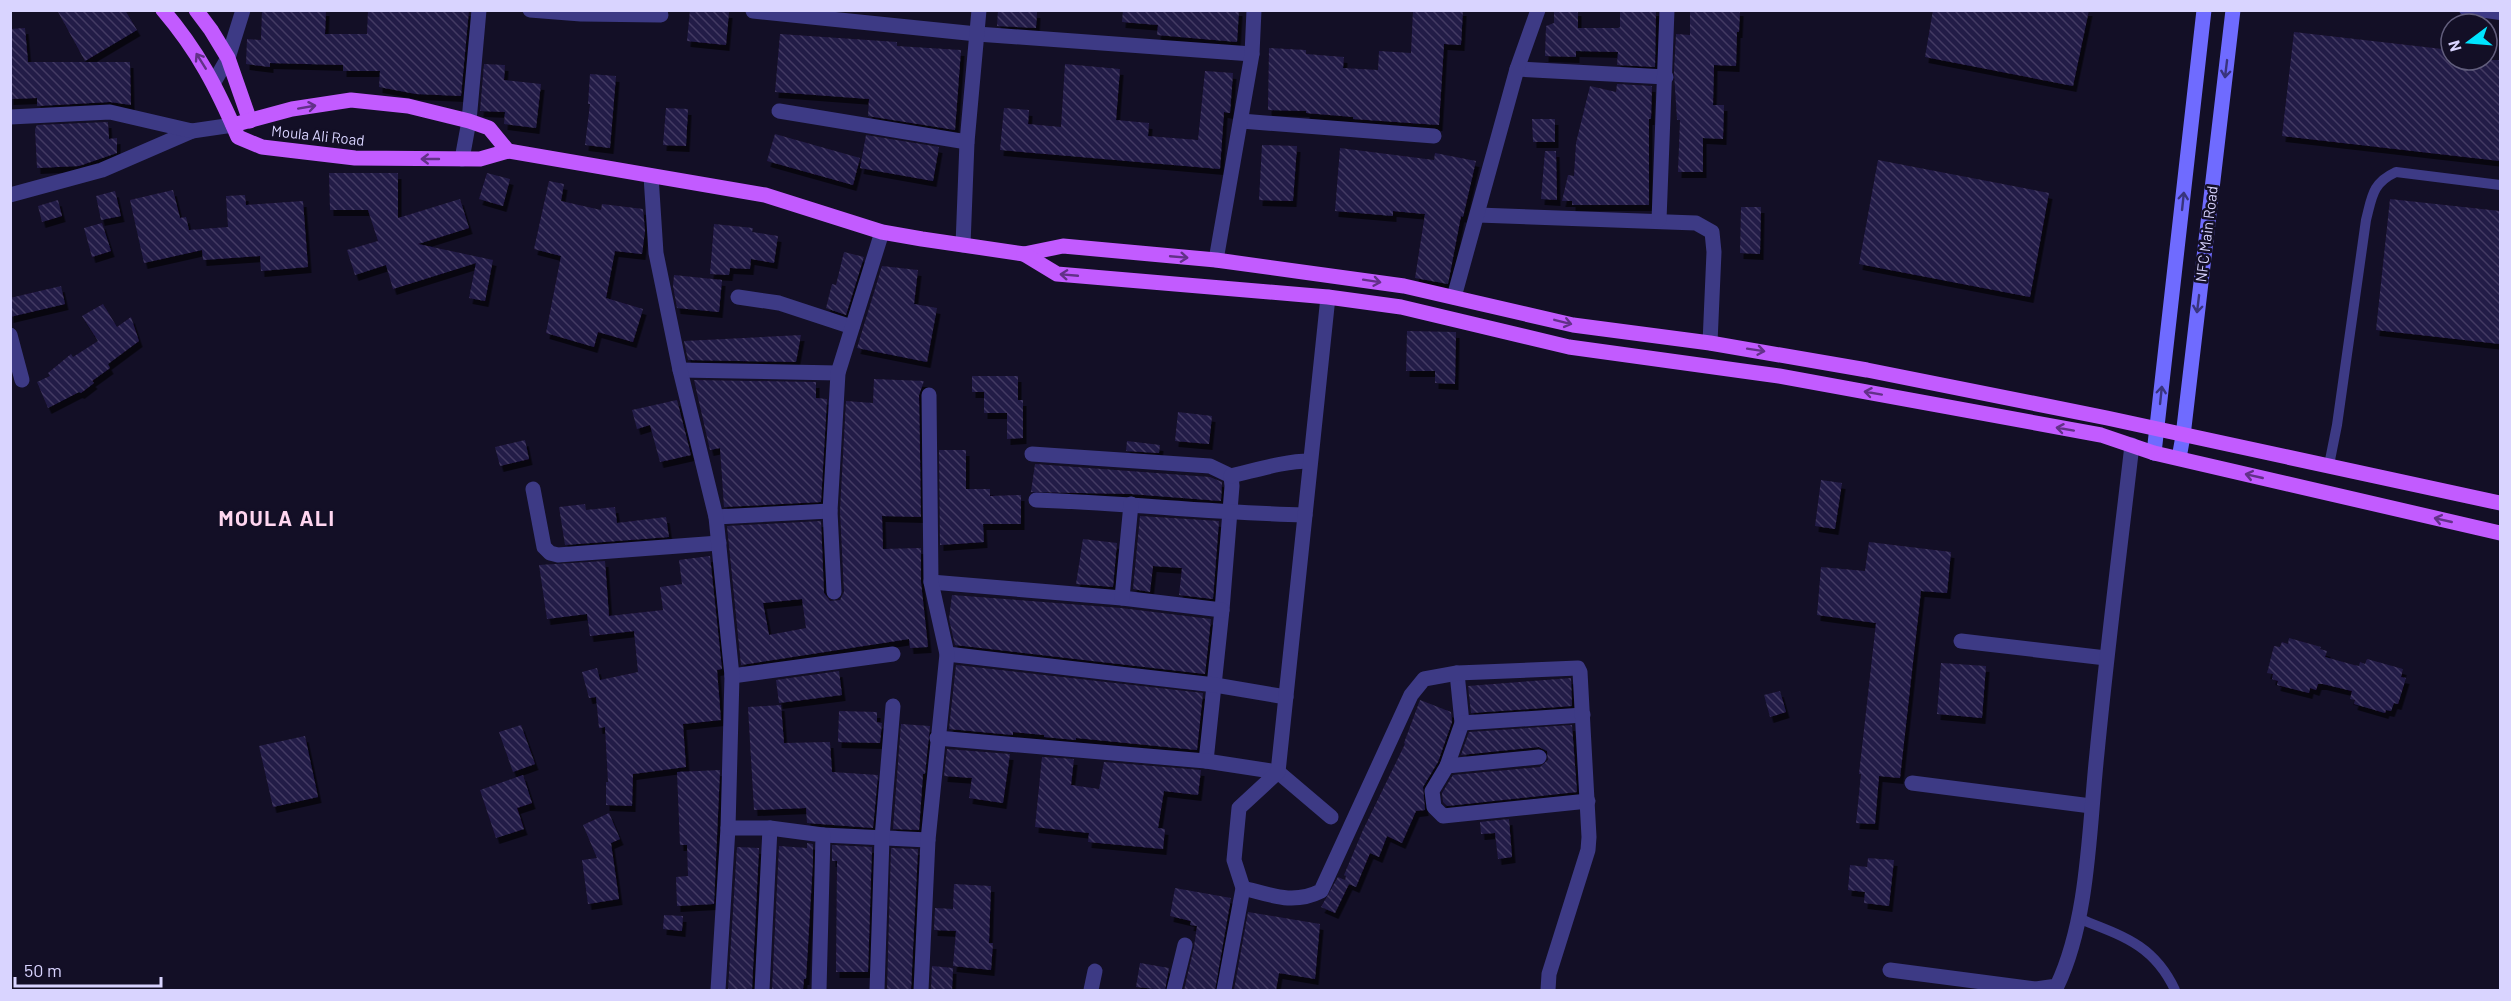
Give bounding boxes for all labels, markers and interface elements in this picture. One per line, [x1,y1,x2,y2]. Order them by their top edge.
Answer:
north arrow [2439,12,2499,72]
text: N [2444,39,2465,54]
one-way arrow [195,53,207,70]
one-way arrow [2220,58,2231,78]
one-way arrow [297,101,316,112]
street label: Moula Ali Road [271,121,365,149]
one-way arrow [420,153,440,165]
street label: NFC Main Road [2191,185,2221,283]
one-way arrow [2178,191,2189,211]
one-way arrow [1169,252,1188,263]
one-way arrow [1059,269,1079,280]
one-way arrow [1362,275,1382,286]
one-way arrow [2193,294,2204,313]
one-way arrow [1553,317,1572,329]
one-way arrow [1745,345,1765,356]
one-way arrow [2156,385,2167,405]
one-way arrow [1864,387,1883,398]
one-way arrow [2055,423,2075,434]
one-way arrow [2244,470,2264,481]
district label: MOULA ALI [218,505,336,530]
one-way arrow [2434,514,2453,526]
scale bar [15,950,160,988]
text: 50 m [24,959,62,981]

